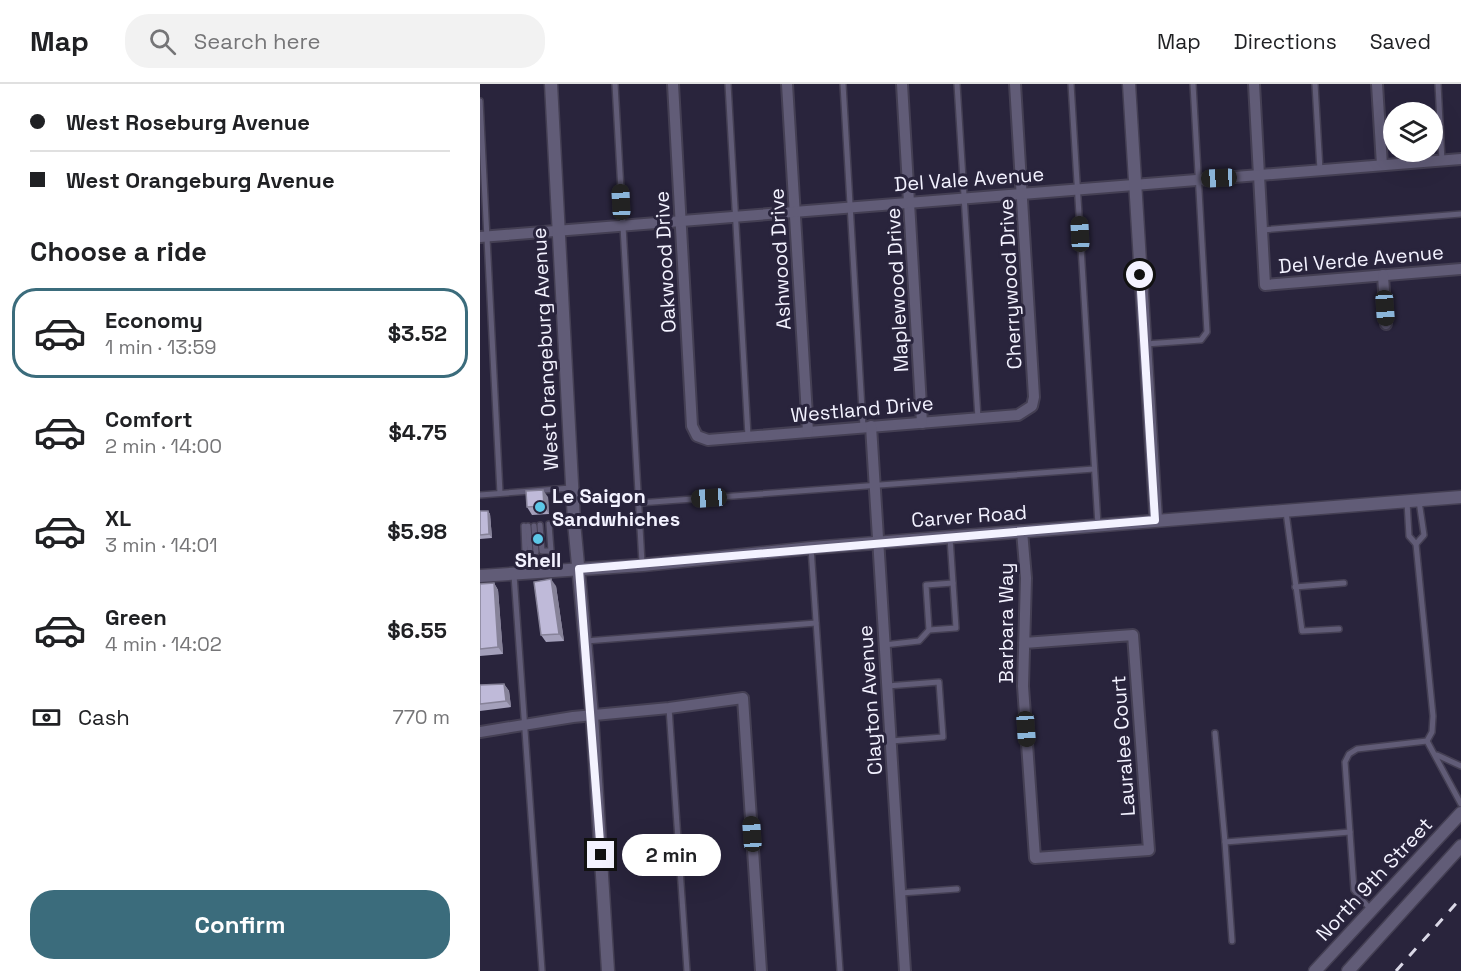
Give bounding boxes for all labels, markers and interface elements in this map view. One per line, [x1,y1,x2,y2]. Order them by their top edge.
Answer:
search box [125,14,545,68]
text: Map [30,23,89,59]
icon: search [146,25,179,58]
text: Search here [194,27,321,55]
text: Map [1157,28,1201,55]
text: Directions [1234,28,1337,55]
text: Saved [1370,28,1431,55]
map controls [1383,102,1443,162]
button: layers [1383,102,1443,162]
text: West Roseburg Avenue [66,108,310,136]
street label: Del Vale Avenue [893,161,1045,197]
text: West Orangeburg Avenue [66,166,335,194]
car [1201,168,1237,188]
car [611,184,631,220]
street label: Ashwood Drive [763,188,797,330]
street label: Oakwood Drive [648,190,682,334]
street label: Cherrywood Drive [993,198,1027,370]
street label: Maplewood Drive [880,207,914,373]
car [1070,216,1090,252]
street label: West Orangeburg Avenue [526,227,564,471]
text: Choose a ride [30,234,207,269]
street label: Del Verde Avenue [1277,239,1445,279]
route start [1126,261,1153,288]
car [1375,289,1395,327]
icon: car [33,306,87,360]
text: Economy [105,306,203,334]
text: $3.52 [388,319,447,347]
text: 1 min · 13:59 [105,334,217,360]
street label: Westland Drive [790,390,934,428]
icon: car [33,405,87,459]
text: Comfort [105,405,193,433]
text: $4.75 [388,418,447,446]
text: 2 min · 14:00 [105,433,222,459]
place label: Le Saigon Sandwhiches [552,483,680,532]
car [690,488,728,508]
street label: Carver Road [910,499,1028,533]
marker: Le Saigon Sandwhiches [533,500,547,514]
icon: car [33,504,87,558]
text: XL [105,504,131,532]
text: $5.98 [387,517,447,545]
text: 3 min · 14:01 [105,532,218,558]
marker: Shell [531,532,545,546]
place label: Shell [515,547,561,573]
street label: Barbara Way [993,562,1019,684]
icon: car [33,603,87,657]
text: Green [105,603,167,631]
text: $6.55 [387,616,447,644]
street label: Clayton Avenue [852,624,888,776]
text: 4 min · 14:02 [105,631,222,657]
street label: Lauralee Court [1105,675,1141,817]
icon: cash [30,701,63,734]
text: Cash [78,703,130,731]
text: 770 m [392,704,450,730]
car [1016,710,1036,748]
street label: North 9th Street [1310,812,1438,946]
car [742,815,762,853]
callout: 2 min [622,834,721,876]
route end [587,841,614,868]
text: 2 min [646,842,697,868]
button: Confirm [30,890,450,959]

